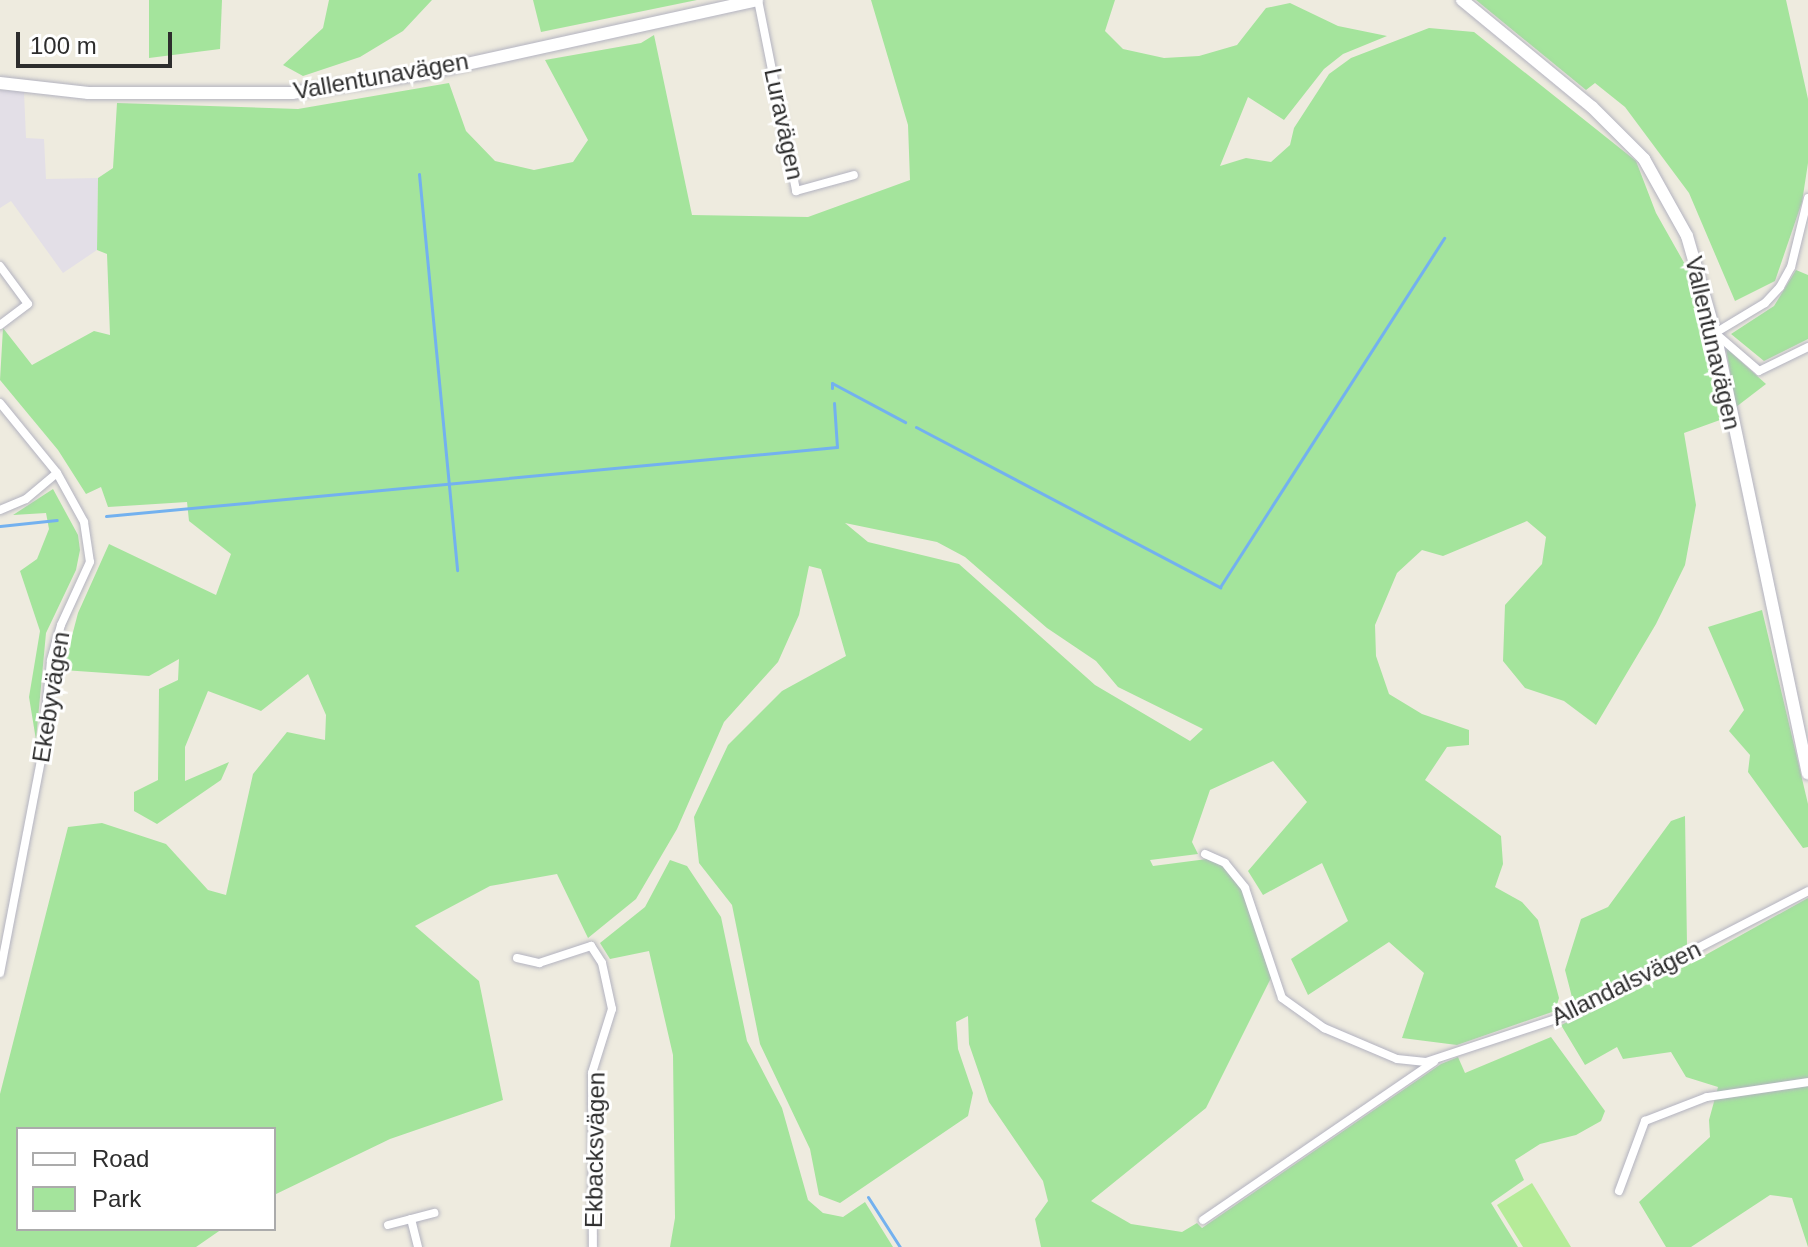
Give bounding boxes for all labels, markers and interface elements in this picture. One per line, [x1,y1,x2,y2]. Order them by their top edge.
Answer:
scale bar [20,16,176,66]
text: 100 m [30,32,97,59]
street label: Vallentunavägen [291,46,471,106]
street label: Luravägen [758,66,810,182]
street label: Vallentunavägen [1679,254,1747,432]
street label: Ekebyvägen [26,630,76,764]
street label: Allandalsvägen [1547,934,1705,1032]
street label: Ekbacksvägen [579,1072,611,1228]
legend [16,1127,276,1231]
text: Road [92,1145,149,1172]
text: Park [92,1185,141,1212]

